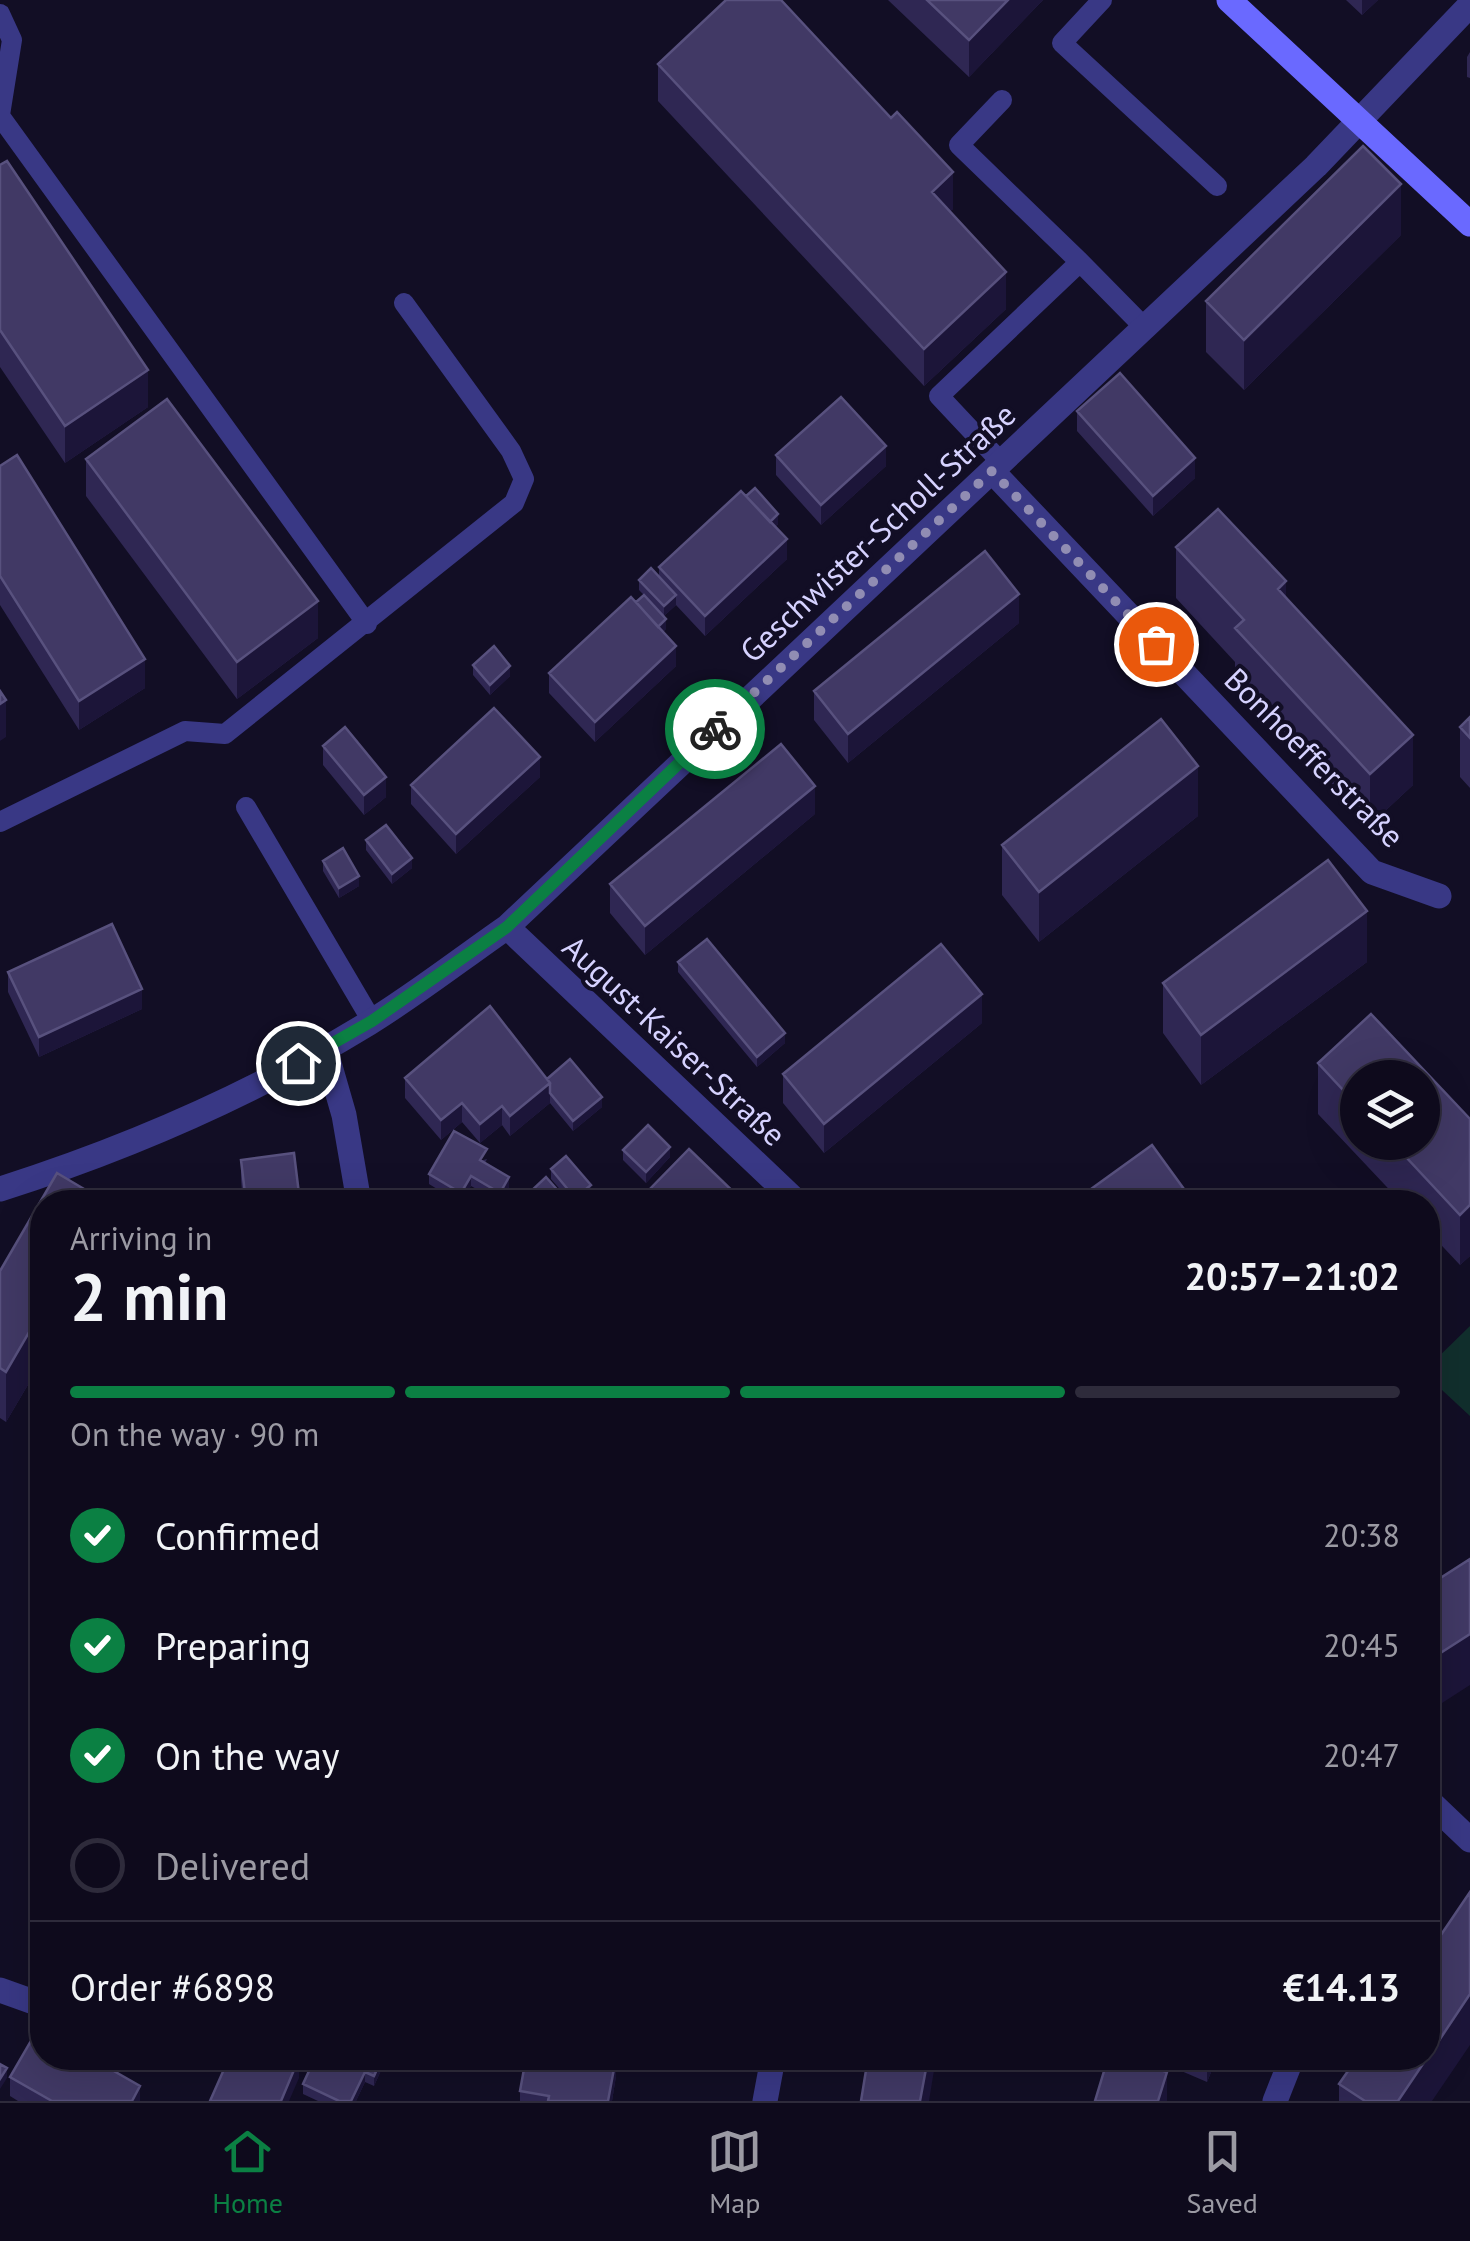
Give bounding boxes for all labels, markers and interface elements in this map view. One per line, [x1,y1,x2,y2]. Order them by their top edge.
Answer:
street label: Geschwister-Scholl-Straße [731,393,1024,671]
pin [1114,602,1199,687]
icon: bag [1129,617,1184,672]
street label: Bonhoefferstraße [1216,658,1414,856]
courier [665,679,765,779]
icon: bike [688,702,743,757]
street label: August-Kaiser-Straße [554,926,795,1155]
pin [256,1021,341,1106]
icon: home [271,1036,326,1091]
map controls [1340,1060,1440,1160]
button: layers [1340,1060,1440,1160]
text: Arriving in [70,1217,212,1259]
text: 20:57–21:02 [1185,1251,1400,1300]
text: 2 min [70,1254,229,1338]
text: On the way · 90 m [70,1413,319,1455]
icon: check [70,1508,125,1563]
text: Confirmed [155,1511,321,1560]
text: 20:38 [1323,1514,1400,1556]
icon: check [70,1618,125,1673]
text: Preparing [155,1621,311,1670]
text: 20:45 [1323,1624,1400,1666]
icon: check [70,1728,125,1783]
text: On the way [155,1731,340,1780]
text: 20:47 [1323,1734,1400,1776]
text: Delivered [155,1841,310,1890]
text: Order #6898 [70,1962,275,2011]
text: €14.13 [1283,1962,1400,2011]
tab: Home [212,2124,283,2221]
tab: Map [707,2124,762,2221]
tab: Saved [1187,2124,1258,2221]

